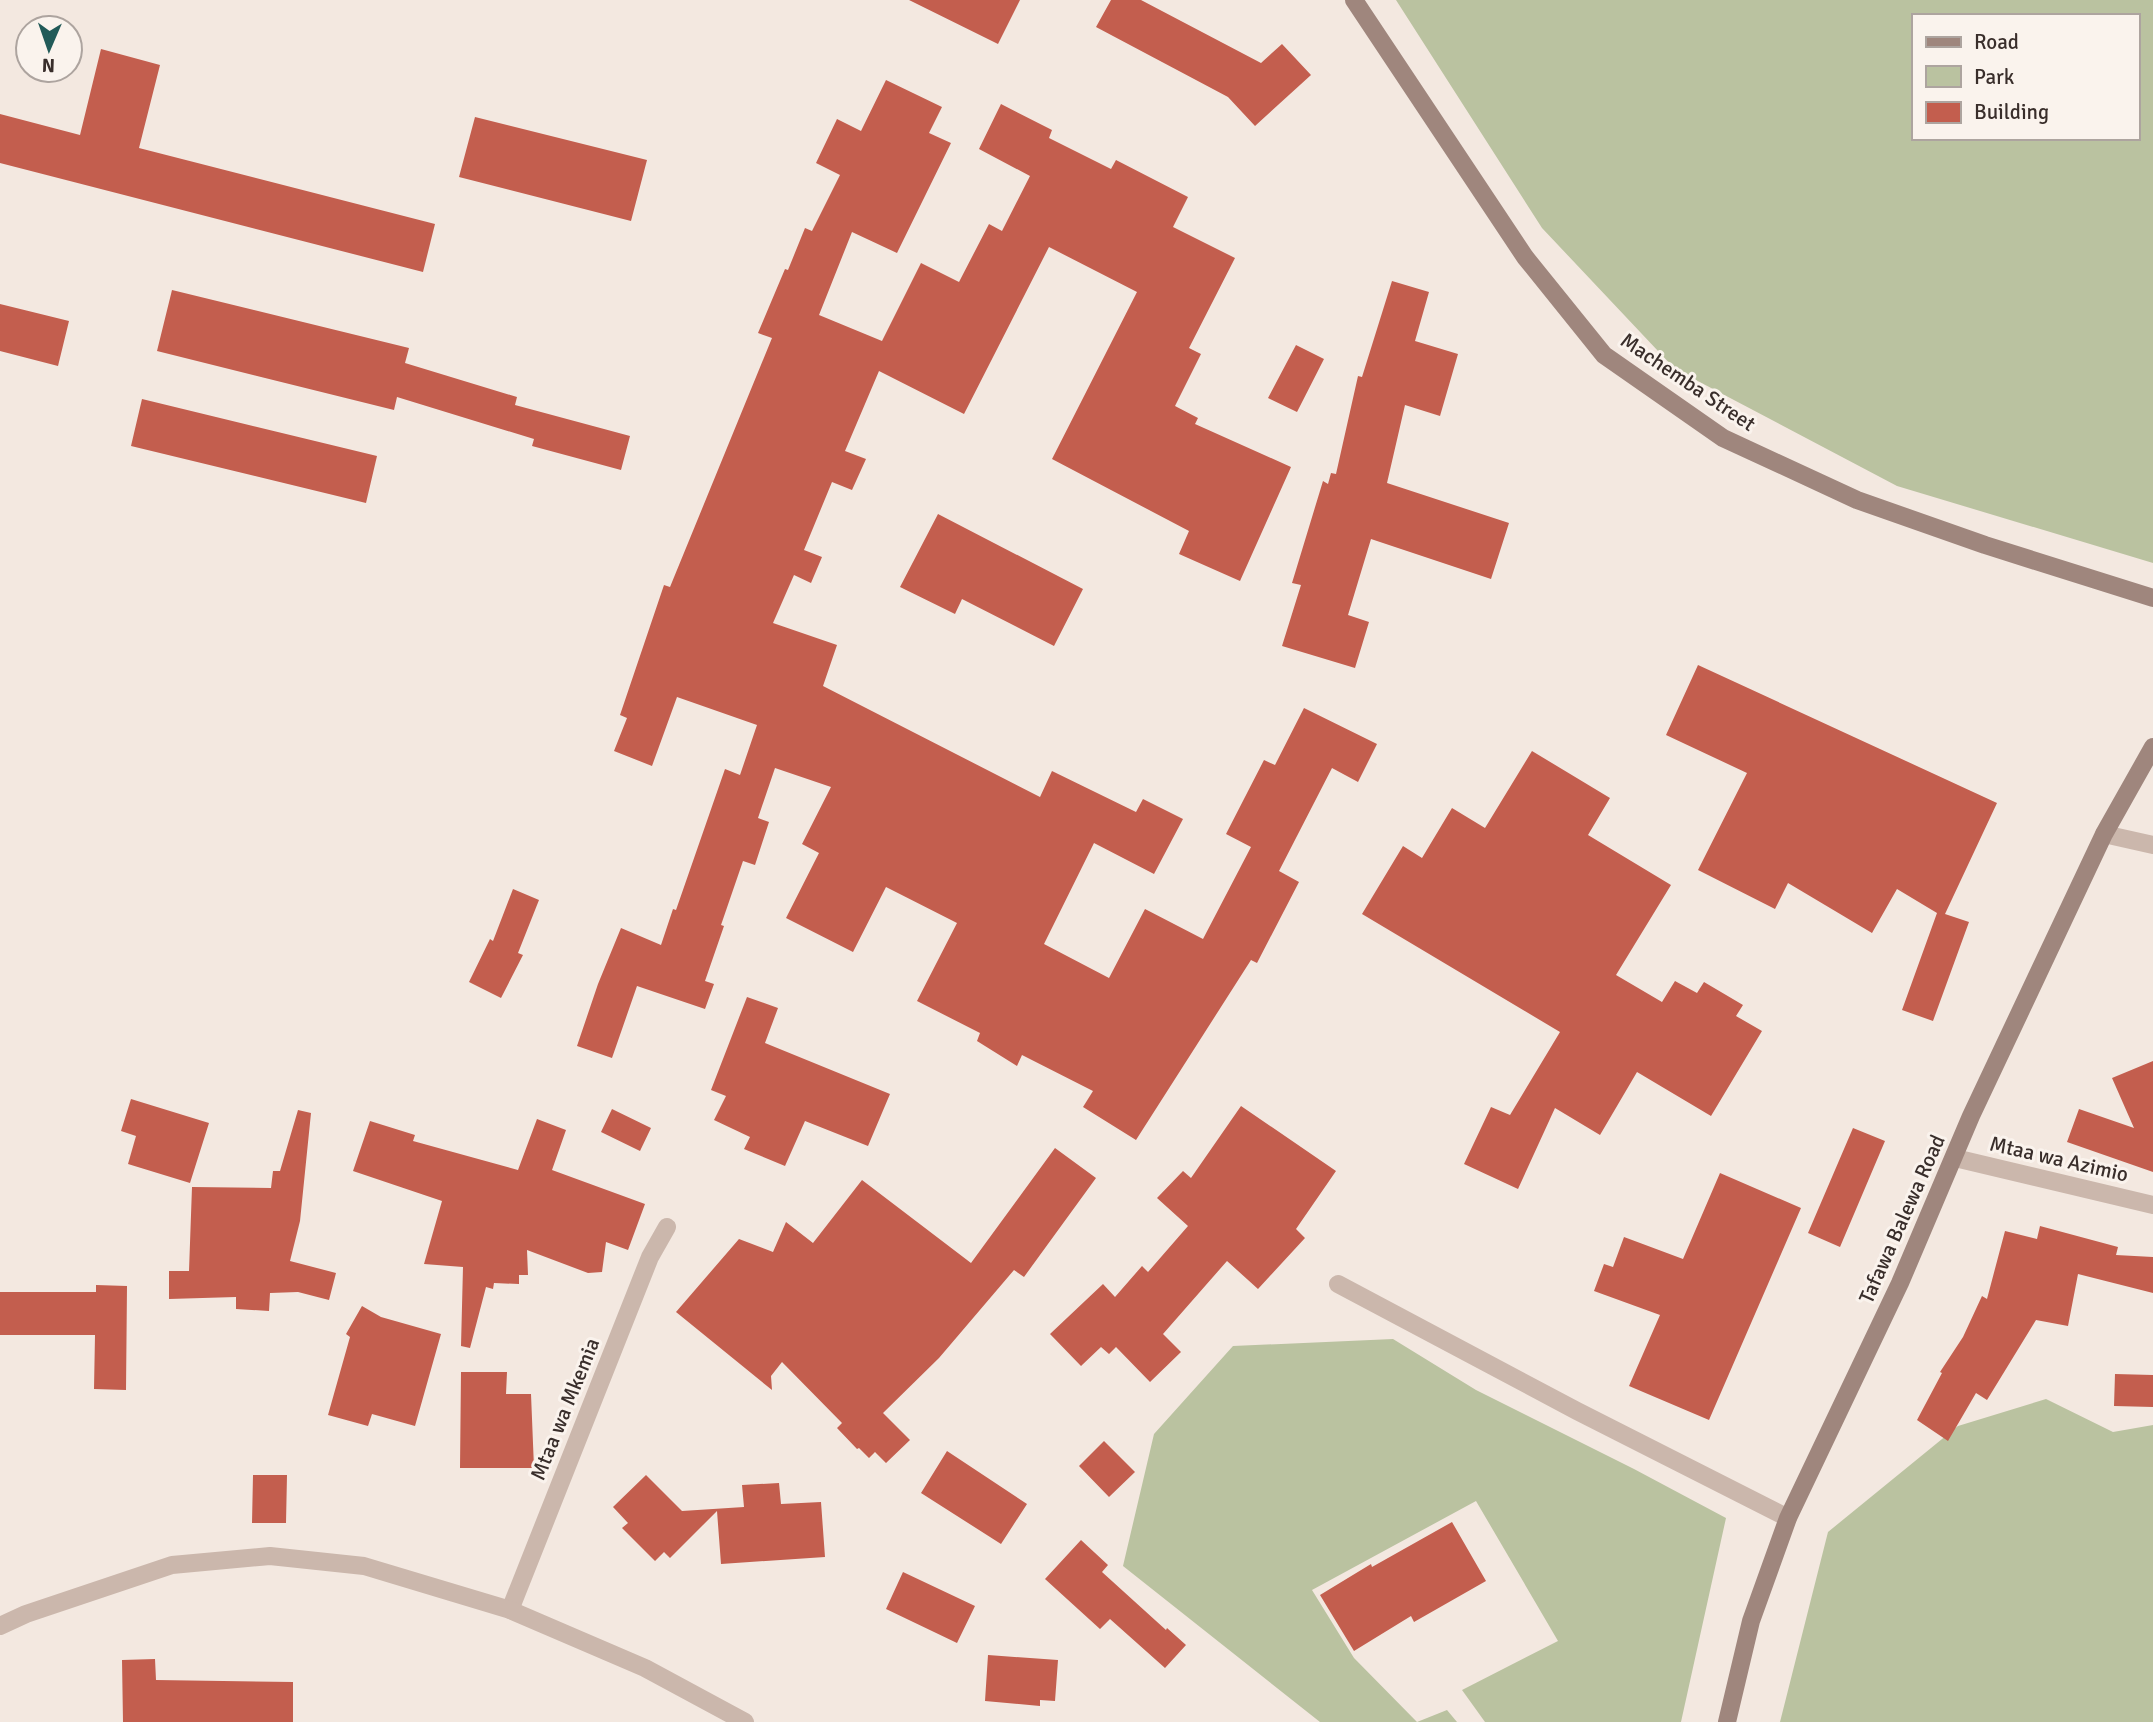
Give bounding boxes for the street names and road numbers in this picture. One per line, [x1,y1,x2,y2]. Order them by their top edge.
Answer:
street label: Machemba Street [1616,327,1760,437]
street label: Mtaa wa Azimio [1987,1130,2131,1188]
street label: Tafawa Balewa Road [1853,1131,1951,1307]
street label: Mtaa wa Mkemia [525,1334,605,1484]

